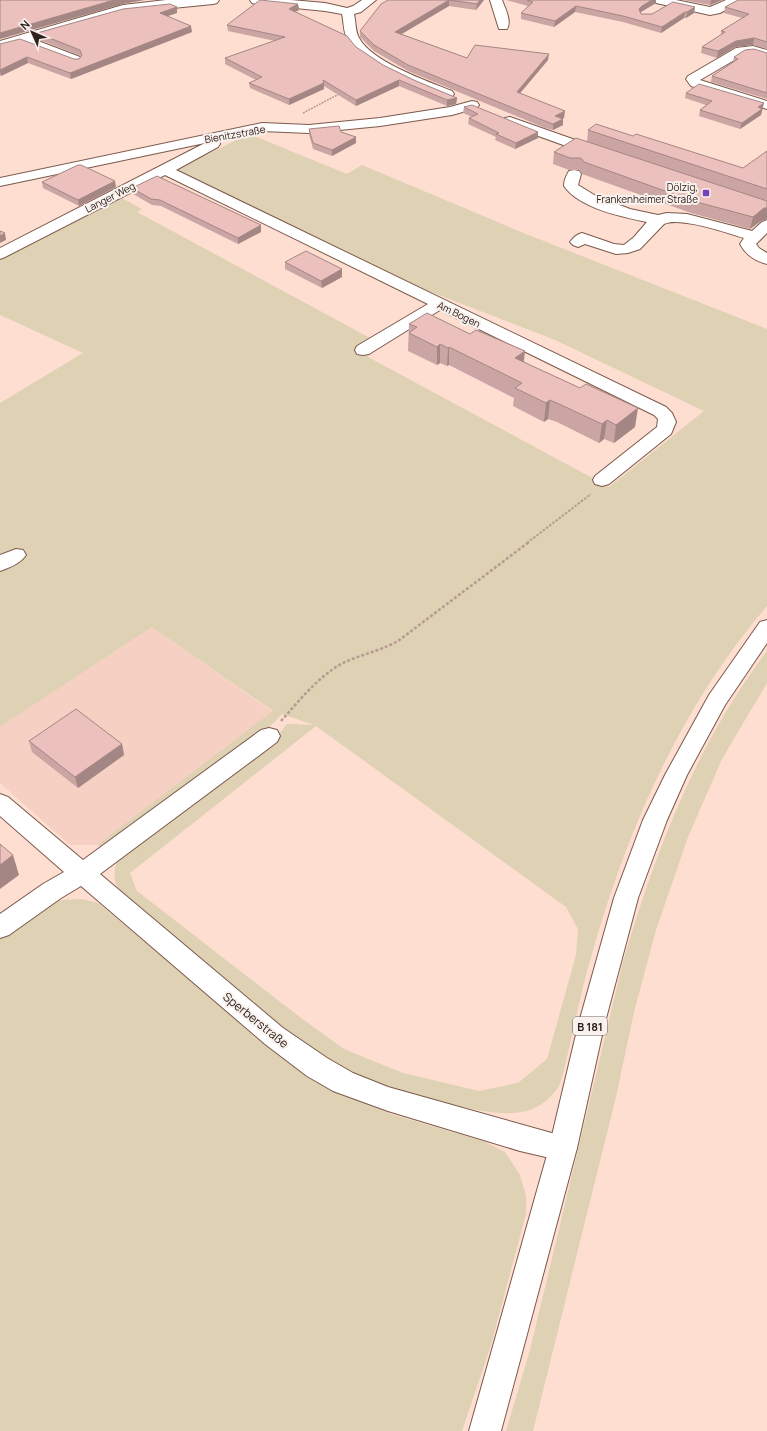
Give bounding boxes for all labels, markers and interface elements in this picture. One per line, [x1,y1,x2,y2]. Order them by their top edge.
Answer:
north arrow [12,12,52,52]
text: N [16,16,33,33]
street label: Bienitzstraße [203,122,267,146]
street label: Langer Weg [83,178,138,216]
place label: Dölzig, Frankenheimer Straße [597,180,698,206]
marker: Dölzig, Frankenheimer Straße [701,188,711,198]
street label: Am Bogen [435,298,483,330]
street label: Sperberstraße [220,988,292,1052]
road number: B 181 [573,1017,607,1035]

